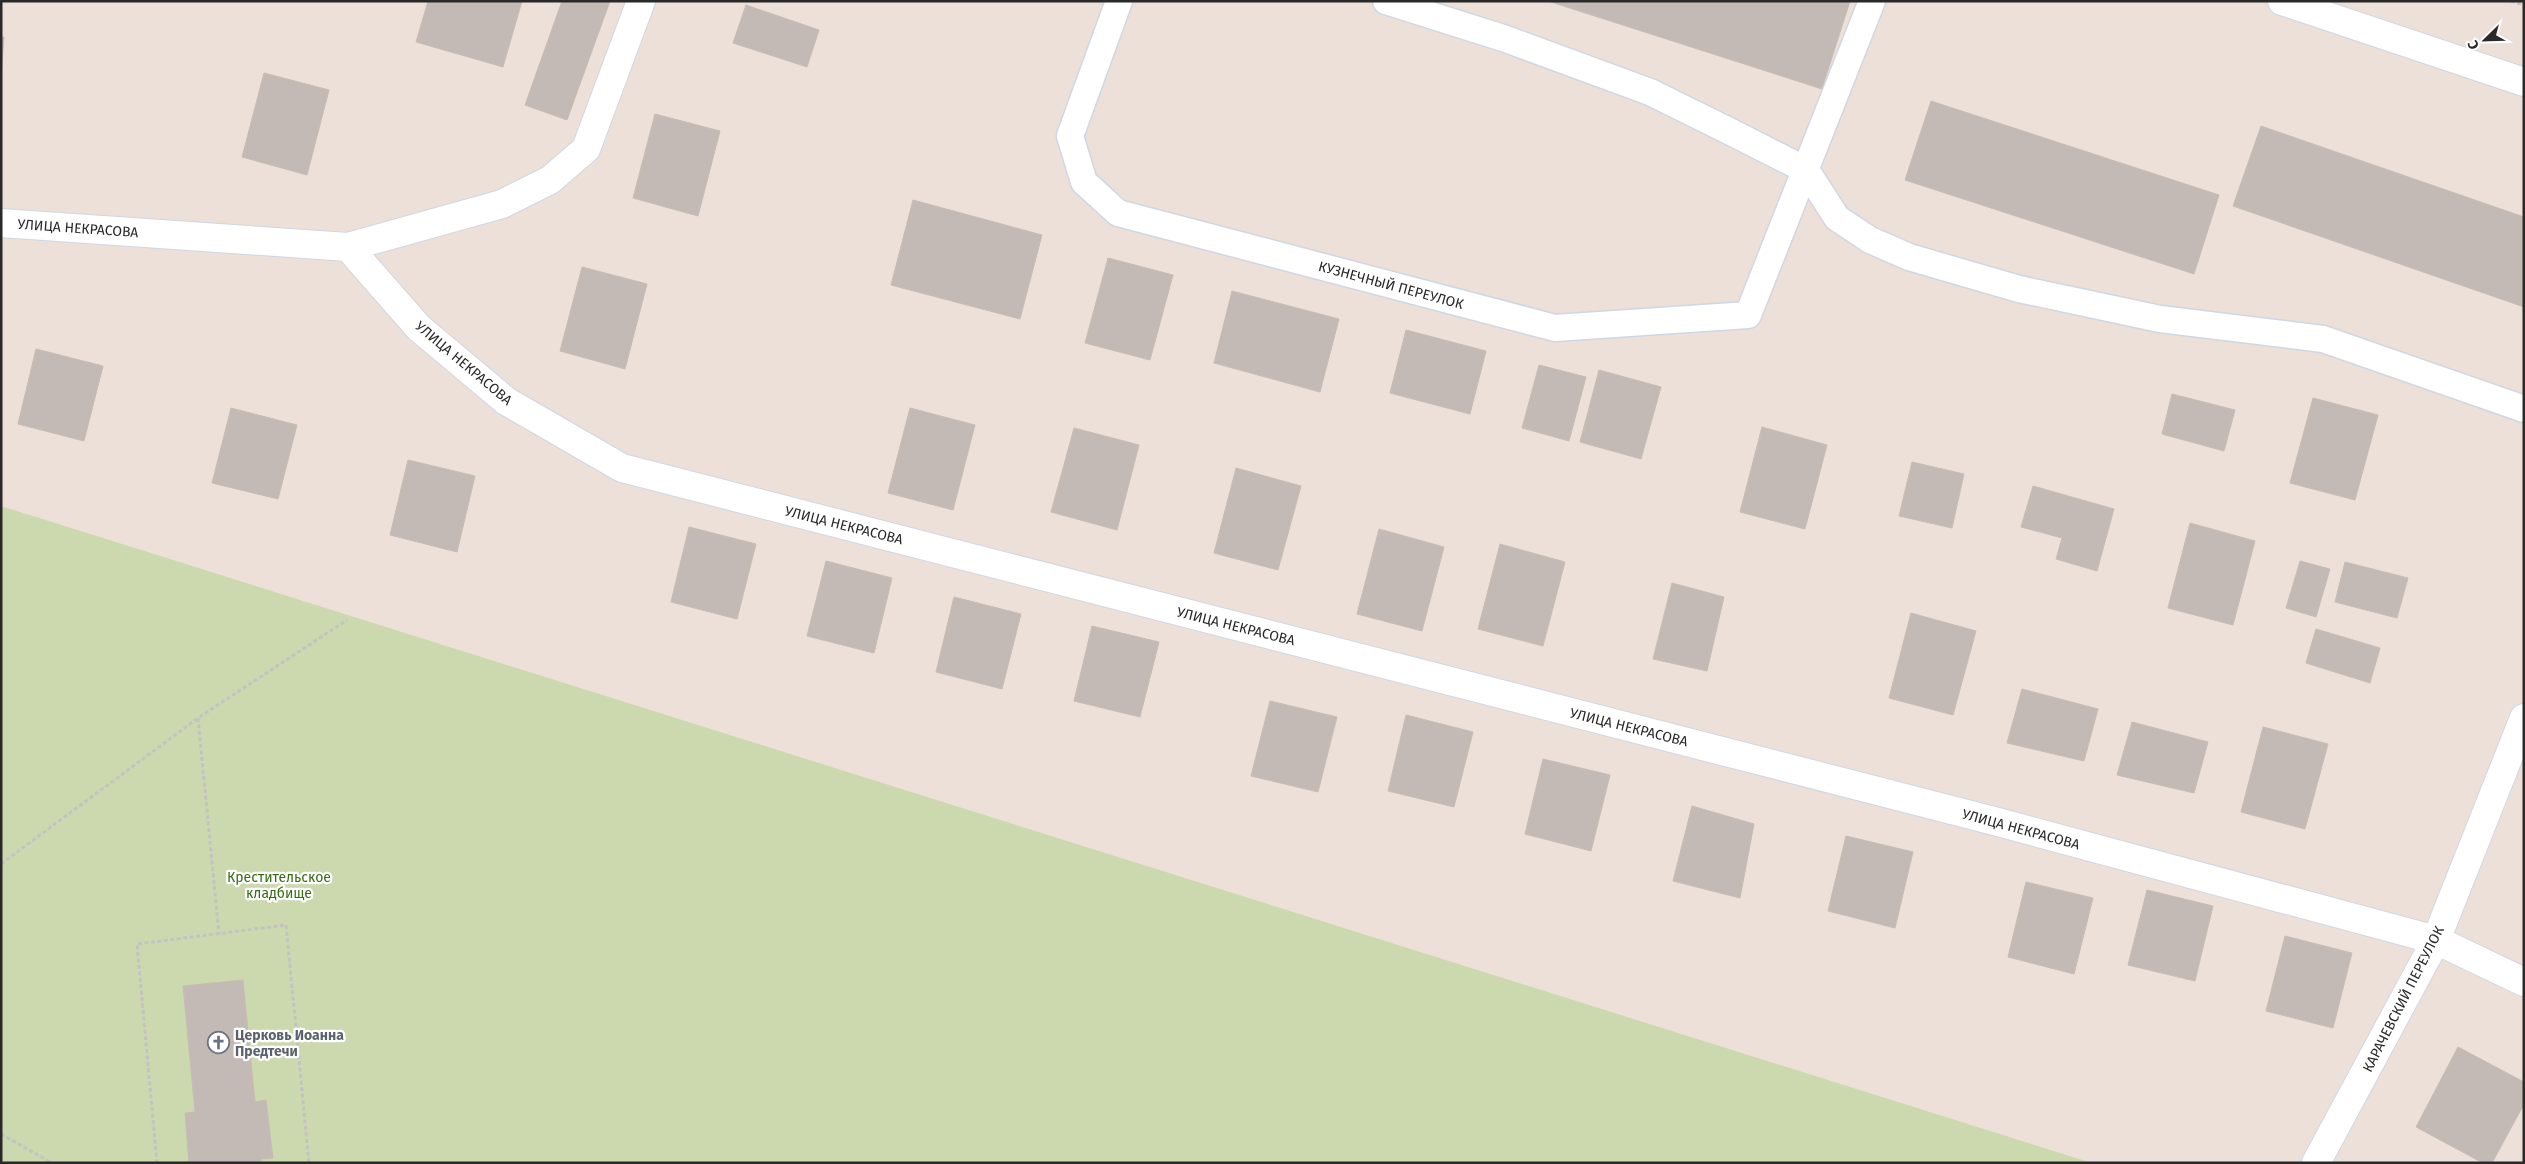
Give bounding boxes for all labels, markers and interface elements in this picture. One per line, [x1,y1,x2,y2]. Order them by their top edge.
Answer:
north arrow [2460,15,2510,65]
text: С [2464,38,2483,52]
street label: УЛИЦА НЕКРАСОВА [17,216,139,241]
street label: КУЗНЕЧНЫЙ ПЕРЕУЛОК [1316,258,1466,313]
street label: УЛИЦА НЕКРАСОВА [412,318,516,409]
street label: УЛИЦА НЕКРАСОВА [783,503,905,548]
street label: УЛИЦА НЕКРАСОВА [1175,604,1297,649]
street label: УЛИЦА НЕКРАСОВА [1568,705,1690,750]
street label: УЛИЦА НЕКРАСОВА [1960,806,2082,853]
park label: Крестительское кладбище [227,869,331,902]
street label: КАРАЧЕВСКИЙ ПЕРЕУЛОК [2359,923,2448,1075]
place label: Церковь Иоанна Предтечи [235,1027,344,1060]
church icon: Церковь Иоанна Предтечи [207,1031,231,1055]

